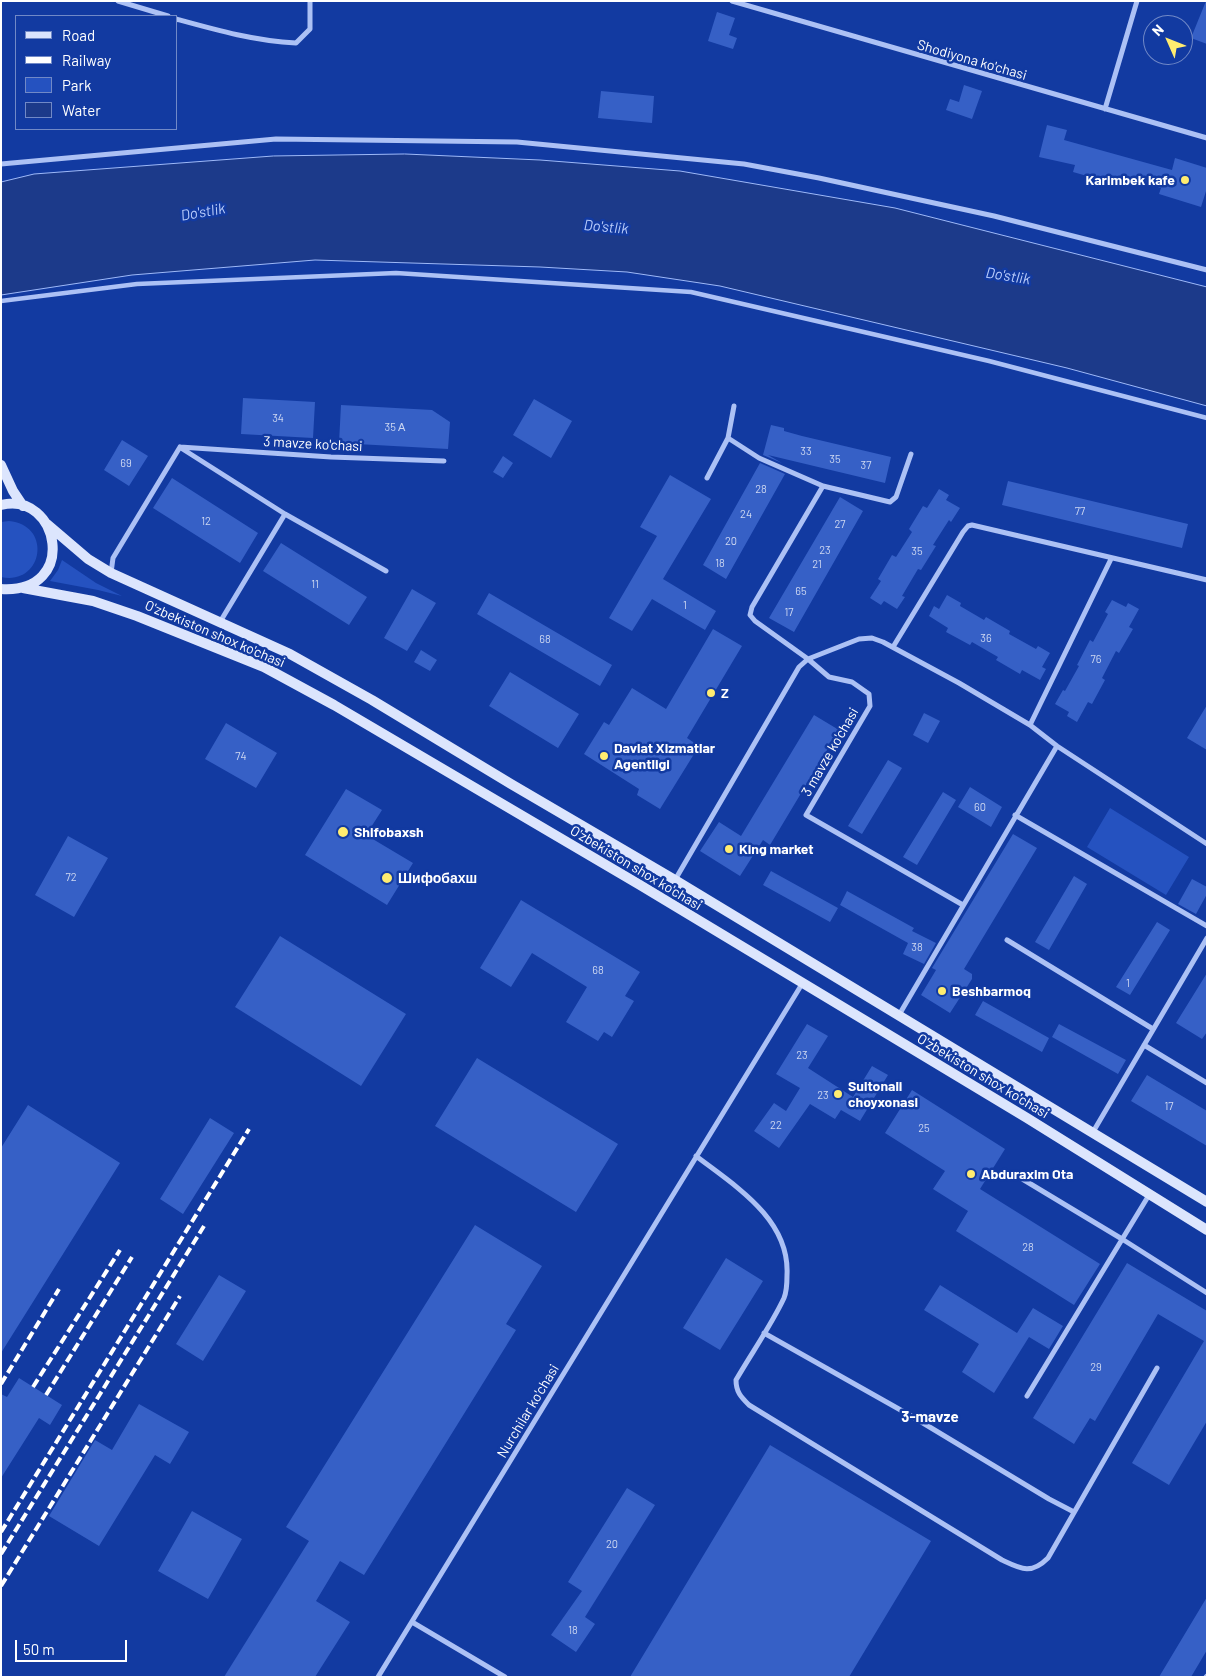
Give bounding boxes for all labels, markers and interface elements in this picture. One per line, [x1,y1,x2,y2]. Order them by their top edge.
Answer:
legend [15,15,178,130]
north arrow [1143,15,1193,65]
text: N [1148,21,1167,39]
text: Road [62,26,95,44]
street label: Shodiyona ko'chasi [915,36,1029,84]
text: Railway [62,51,111,69]
text: Park [62,76,91,94]
text: Water [62,101,101,119]
place label: Karimbek kafe [1085,172,1175,188]
marker: Karimbek kafe [1179,174,1191,186]
water label: Do'stlik [179,199,227,225]
water label: Do'stlik [583,216,629,238]
water label: Do'stlik [984,264,1032,288]
house number: 34 [272,411,284,425]
house number: 35 А [385,420,405,434]
street label: 3 mavze ko'chasi [263,433,363,455]
house number: 33 [800,444,812,458]
house number: 35 [829,452,841,466]
house number: 69 [120,456,132,470]
house number: 37 [861,458,871,472]
house number: 28 [755,482,767,496]
house number: 77 [1075,504,1085,518]
house number: 24 [740,507,752,521]
house number: 12 [201,514,211,528]
house number: 27 [834,517,846,531]
house number: 20 [725,534,737,548]
house number: 23 [819,543,831,557]
house number: 35 [911,544,923,558]
house number: 18 [715,556,725,570]
house number: 21 [812,557,822,571]
house number: 11 [311,577,319,591]
house number: 65 [795,584,807,598]
street label: O'zbekiston shox ko'chasi [142,597,288,671]
house number: 1 [683,598,687,612]
house number: 17 [784,605,794,619]
house number: 36 [980,631,992,645]
house number: 68 [539,632,551,646]
house number: 76 [1091,652,1101,666]
place label: Z [721,685,729,701]
marker: Z [705,687,717,699]
street label: 3 mavze ko'chasi [798,705,862,799]
place label: Davlat Xizmatlar Agentligi [614,740,715,772]
house number: 74 [235,749,247,763]
marker: Davlat Xizmatlar Agentligi [598,750,610,762]
house number: 60 [974,800,986,814]
street label: O'zbekiston shox ko'chasi [567,822,705,914]
place label: Shifobaxsh [354,824,424,840]
marker: Shifobaxsh [336,825,350,839]
place label: King market [739,841,814,857]
marker: King market [723,843,735,855]
house number: 72 [65,870,77,884]
place label: Шифобахш [398,870,477,886]
marker: Шифобахш [380,871,394,885]
house number: 38 [911,940,923,954]
house number: 68 [592,963,604,977]
house number: 1 [1126,976,1130,990]
place label: Beshbarmoq [952,983,1031,999]
marker: Beshbarmoq [936,985,948,997]
street label: O'zbekiston shox ko'chasi [914,1030,1052,1122]
house number: 23 [796,1048,808,1062]
place label: Sultonali choyxonasi [848,1078,918,1110]
house number: 23 [817,1088,829,1102]
marker: Sultonali choyxonasi [832,1088,844,1100]
house number: 17 [1164,1099,1174,1113]
house number: 22 [770,1118,782,1132]
house number: 25 [918,1121,930,1135]
place label: Abduraxim Ota [981,1166,1073,1182]
marker: Abduraxim Ota [965,1168,977,1180]
house number: 28 [1022,1240,1034,1254]
house number: 29 [1090,1360,1102,1374]
street label: Nurchilar ko'chasi [493,1361,563,1461]
district label: 3-mavze [901,1408,959,1426]
house number: 20 [606,1537,618,1551]
house number: 18 [568,1623,578,1637]
scale bar [18,1630,130,1662]
text: 50 m [23,1640,55,1658]

